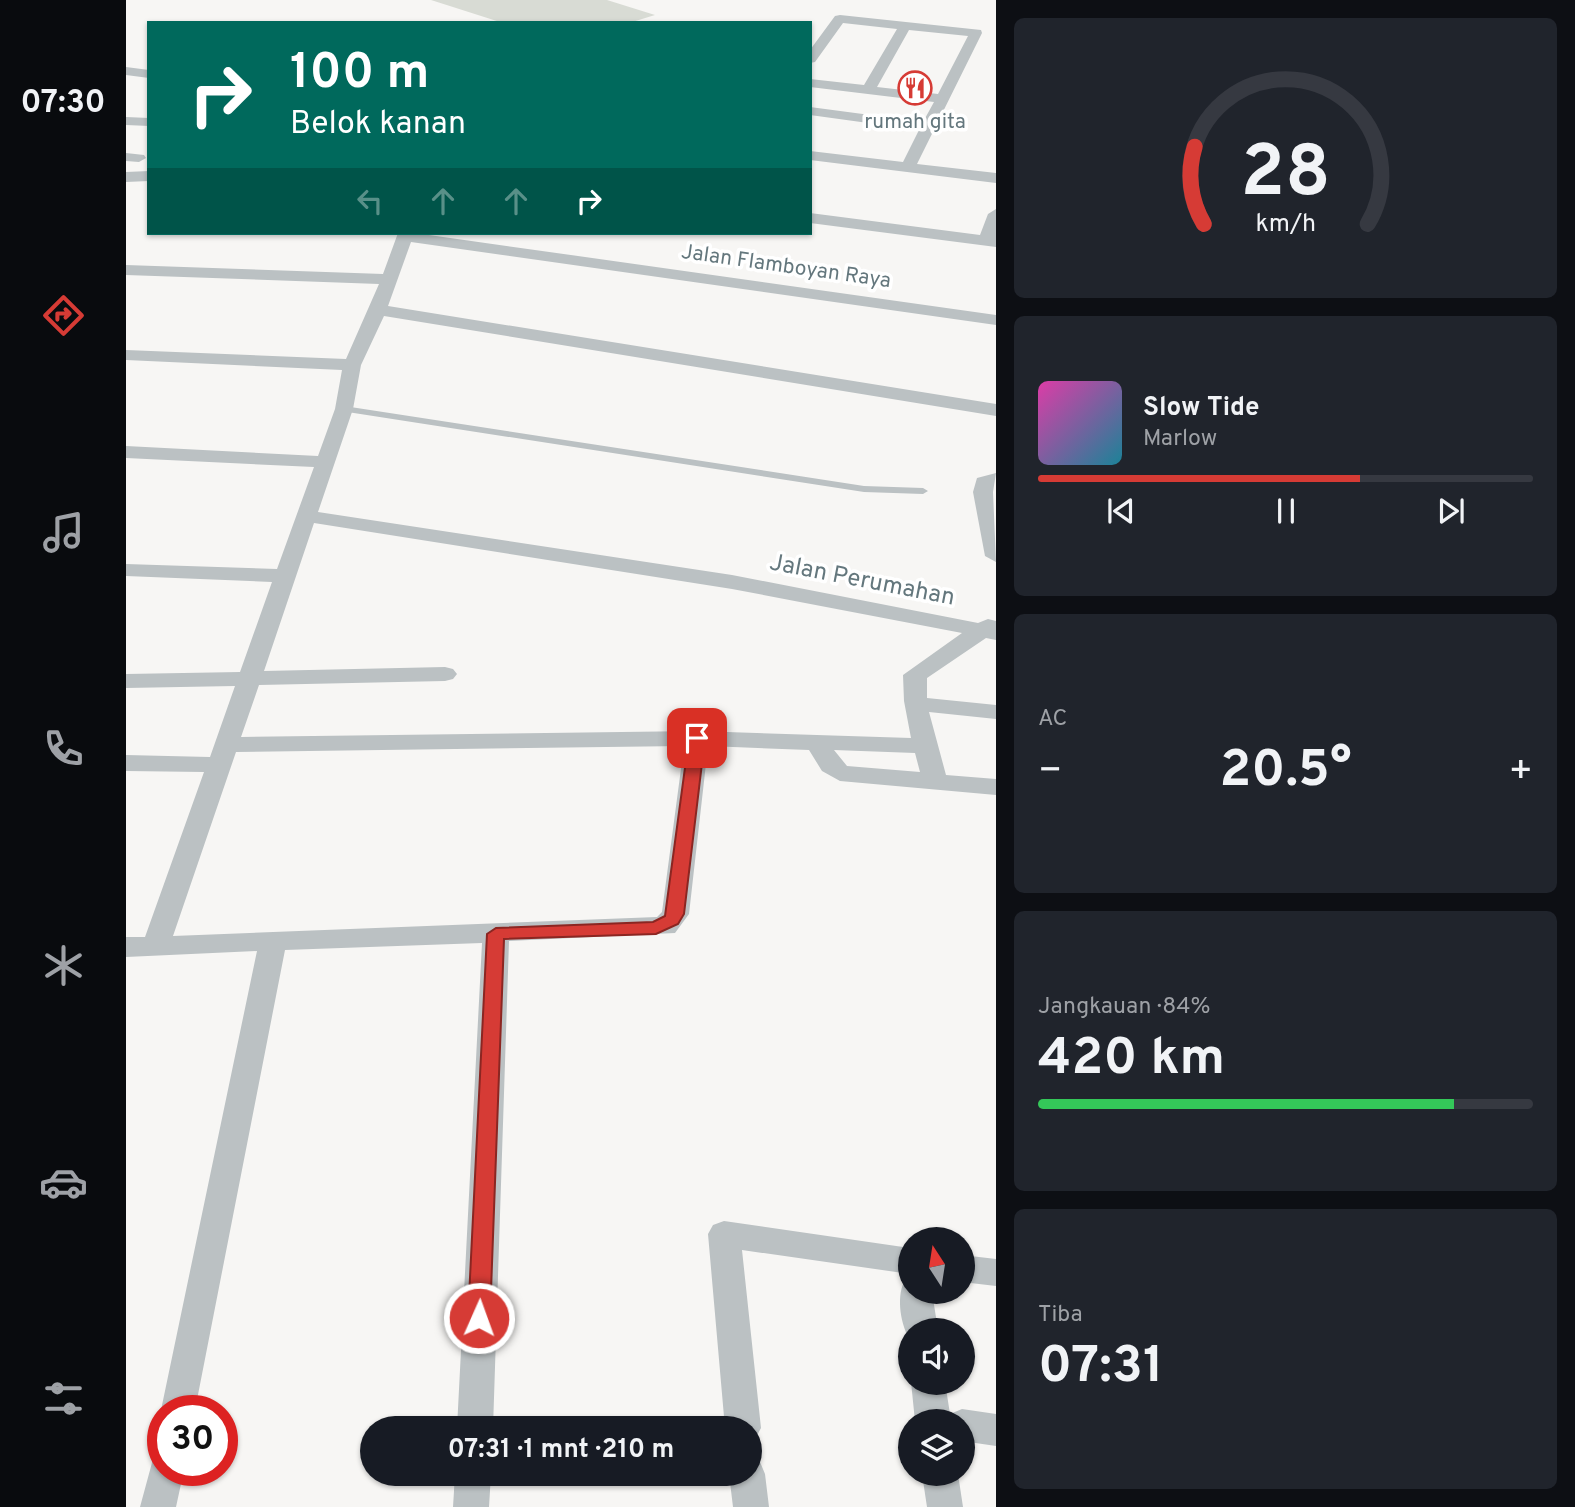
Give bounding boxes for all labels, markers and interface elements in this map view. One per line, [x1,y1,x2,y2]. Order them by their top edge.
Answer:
text: 100 m [290,44,429,106]
icon: right [175,49,266,140]
restaurant icon: rumah gita [896,69,934,107]
text: 07:30 [20,84,106,124]
text: Belok kanan [290,105,466,145]
place label: rumah gita [864,109,966,136]
text: 28 [1240,130,1331,222]
icon: left [351,182,389,220]
icon: ahead [424,182,462,220]
icon: ahead [497,182,535,220]
icon: right [570,182,608,220]
text: km/h [1255,209,1316,241]
street label: Jalan Flamboyan Raya [679,239,893,295]
icon: directions [39,291,88,340]
text: Slow Tide [1143,392,1260,425]
text: Marlow [1143,425,1217,454]
icon: previous [1102,492,1140,530]
icon: pause [1267,492,1305,530]
icon: next [1432,492,1470,530]
icon: music [39,508,88,557]
street label: Jalan Perumahan [767,548,957,614]
text: AC [1038,705,1067,734]
pin [667,708,727,768]
icon: arrive [678,719,716,757]
icon: phone [39,724,88,773]
text: 20.5° [1219,739,1352,805]
text: − [1038,748,1063,797]
text: + [1508,748,1533,797]
icon: climate [39,941,88,990]
text: Jangkauan · 84% [1038,993,1211,1022]
text: 420 km [1038,1027,1225,1093]
icon: car [39,1158,88,1207]
north arrow [898,1227,975,1304]
map controls [898,1227,975,1486]
position arrow [442,1281,516,1355]
text: Tiba [1038,1301,1083,1330]
button: sound [898,1318,975,1395]
text: 07:31 [1038,1335,1164,1401]
icon: filters [39,1374,88,1423]
speed limit sign: 30 [147,1395,238,1486]
button: layers [898,1409,975,1486]
text: 07:31 · 1 mnt · 210 m [448,1434,674,1467]

